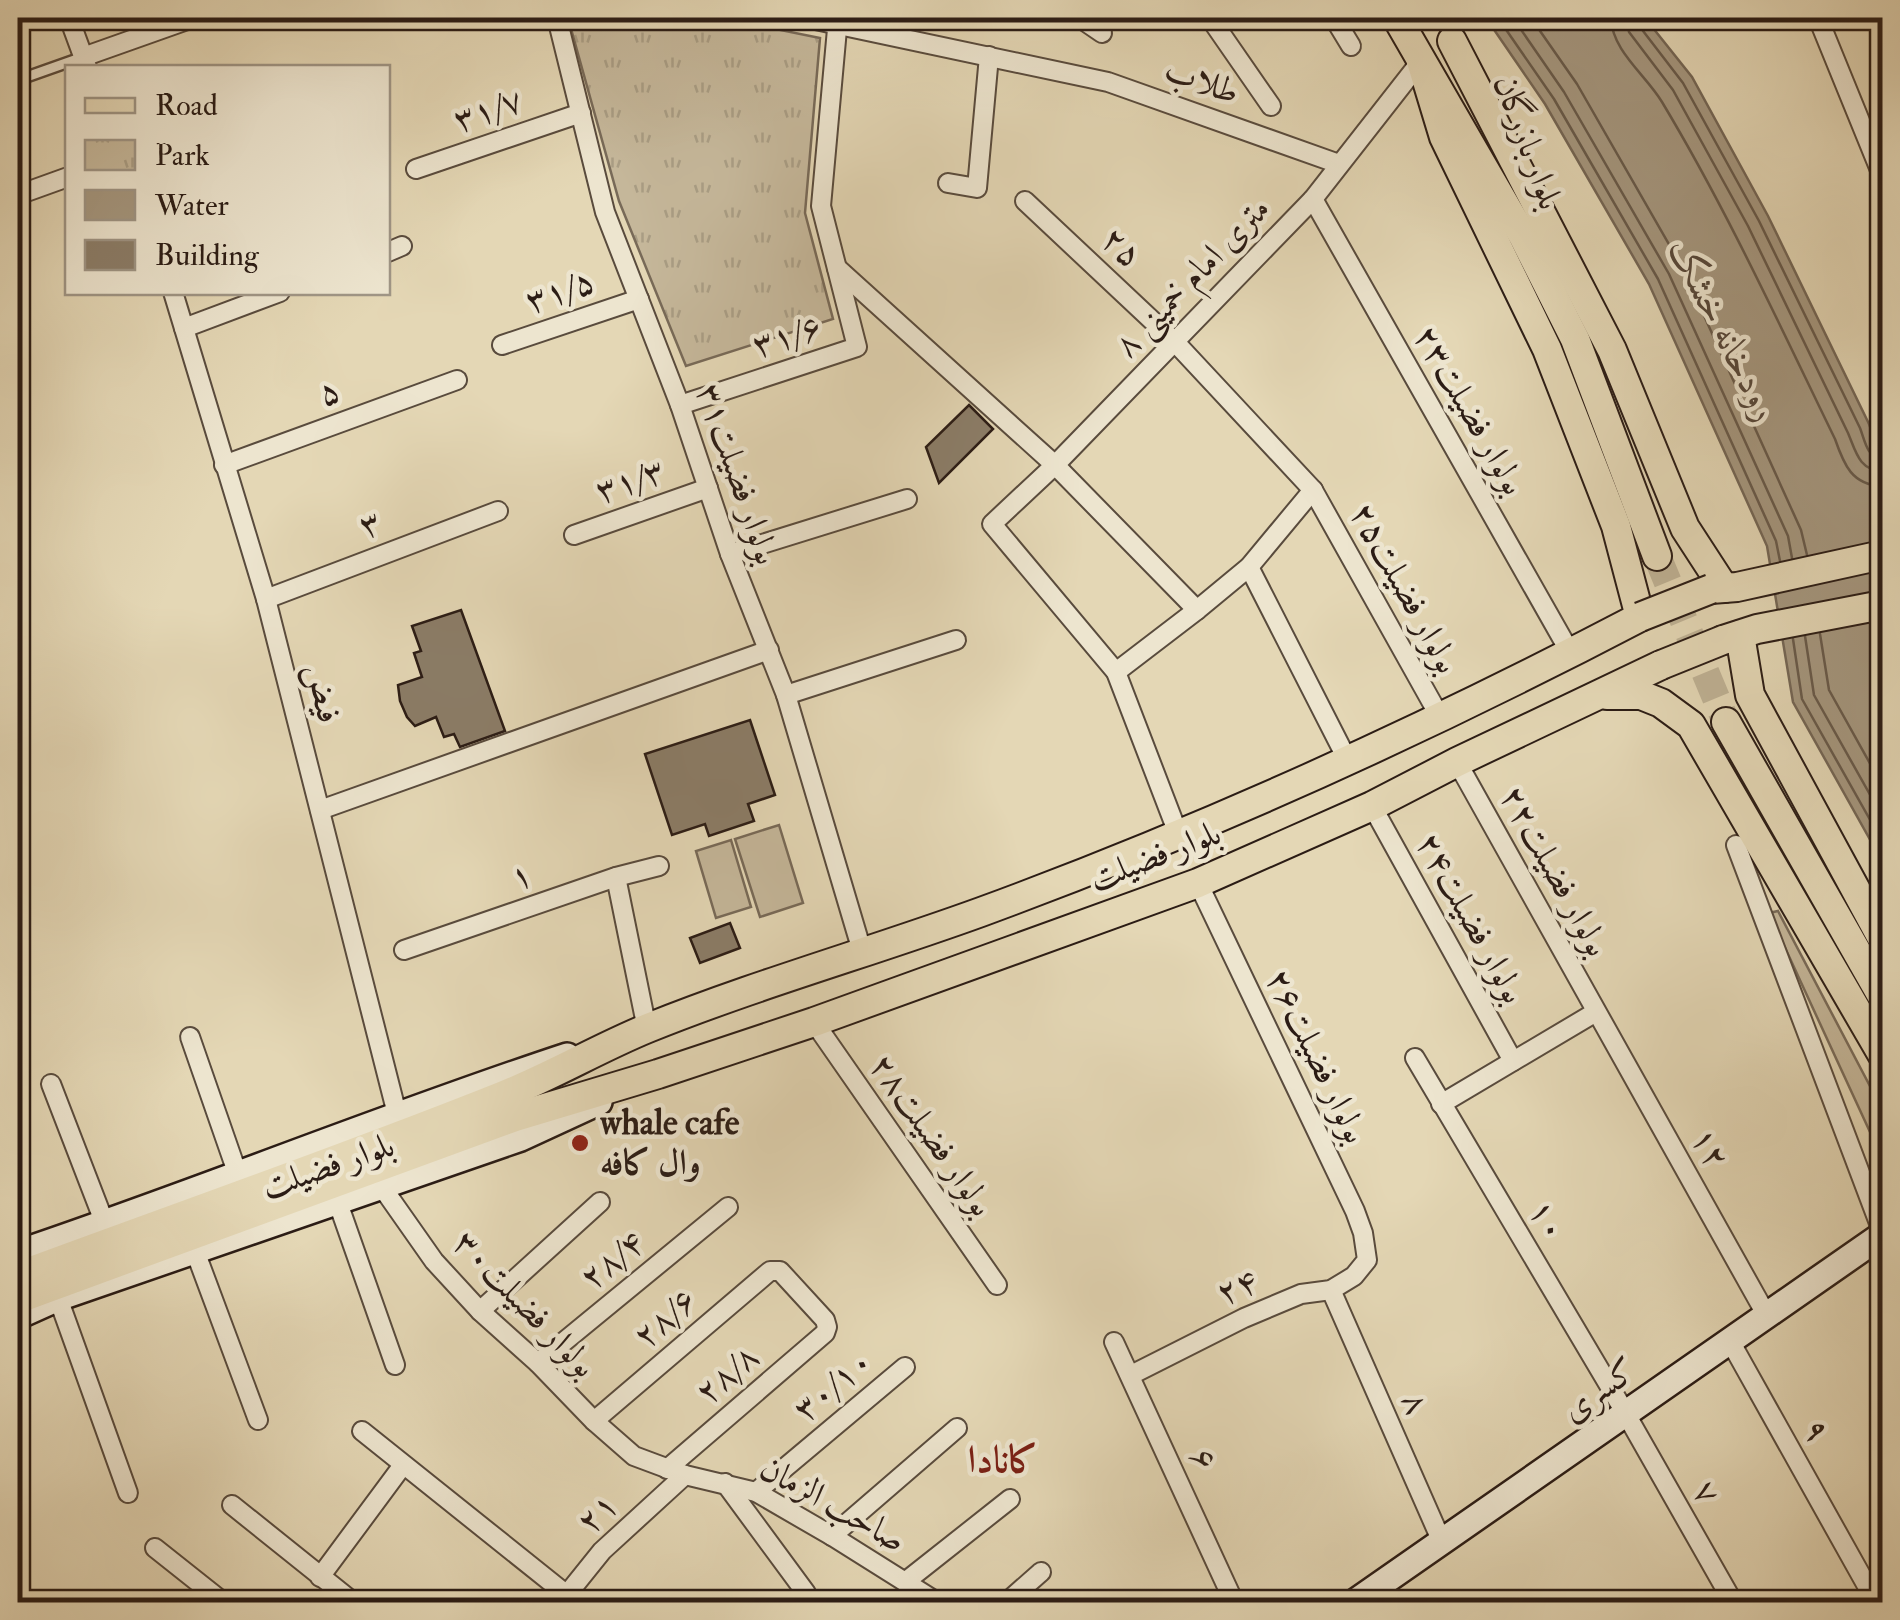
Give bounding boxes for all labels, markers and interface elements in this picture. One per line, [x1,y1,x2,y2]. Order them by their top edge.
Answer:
street label: طلاب [1159,47,1245,115]
legend [65,65,390,295]
street label: بلوار بازرگان [1483,69,1573,215]
street label: ۳۱/۷ [447,78,529,142]
text: Road [155,87,218,124]
text: Park [155,137,210,174]
text: Water [154,187,229,224]
street label: ۸ متری امام خمینی [1104,187,1285,372]
street label: ۲۵ [1092,217,1152,277]
water label: رودخانه خشک [1658,231,1790,429]
text: Building [155,237,260,274]
street label: ۳۱/۵ [519,259,601,323]
street label: ۳۱/۶ [747,304,827,368]
street label: بولوار فضیلت۲۳ [1404,317,1536,503]
street label: ۵ [312,368,346,416]
street label: بولوار فضیلت۳۱ [686,378,790,570]
street label: ۳۱/۳ [589,449,671,513]
street label: بولوار فضیلت۲۵ [1340,495,1470,681]
street label: ۳ [353,500,387,548]
street label: فیض [294,658,352,728]
street label: بولوار فضیلت۲۲ [1490,778,1620,964]
street label: بلوار فضیلت [1083,811,1227,901]
street label: بولوار فضیلت۲۴ [1406,825,1536,1011]
street label: ۱ [504,852,538,900]
street label: بولوار فضیلت۲۶ [1256,962,1378,1150]
street label: بولوار فضیلت۲۸ [860,1045,1004,1225]
place label: whale cafe وال کافه [600,1101,740,1185]
street label: ۱۲ [1681,1119,1739,1177]
street label: بلوار فضیلت [256,1123,400,1209]
marker: whale cafe وال کافه [569,1132,591,1154]
street label: ۱۰ [1519,1191,1577,1249]
street label: بولوار فضیلت۳۰ [444,1221,606,1387]
street label: ۲۸/۴ [571,1221,653,1299]
street label: ۲۴ [1209,1259,1265,1315]
street label: ۲۸/۶ [624,1278,706,1358]
street label: ۲۸/۸ [686,1334,768,1414]
street label: ۳۰/۱۰ [784,1339,882,1431]
street label: کسری [1553,1348,1645,1432]
street label: ۸ [1392,1385,1440,1421]
street label: ۹ [1793,1410,1841,1450]
district label: کانادا [968,1436,1038,1484]
street label: ۶ [1180,1440,1228,1478]
street label: صاحب الزمان [752,1446,914,1562]
street label: ۷ [1683,1472,1731,1512]
street label: ۲۱ [567,1483,627,1543]

